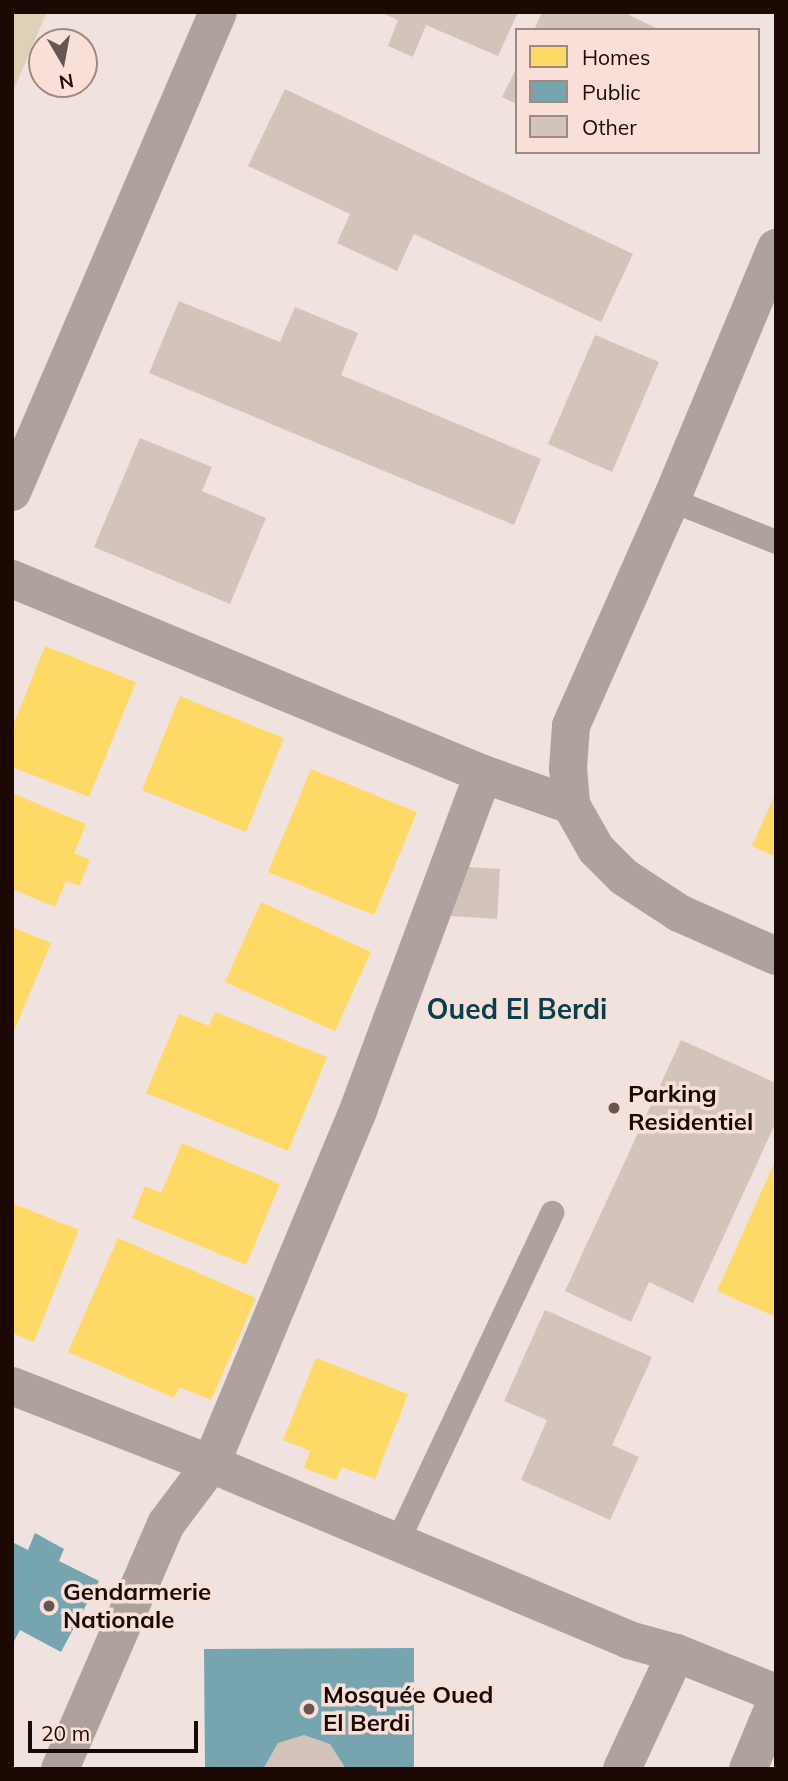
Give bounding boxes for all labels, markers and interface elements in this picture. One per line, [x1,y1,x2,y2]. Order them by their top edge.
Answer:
north arrow [28,28,98,98]
legend [515,28,760,154]
text: Homes [582,44,650,70]
text: N [57,69,75,95]
text: Public [582,79,641,105]
text: Other [582,114,637,140]
district label: Oued El Berdi [427,992,607,1026]
place label: Parking Residentiel [628,1080,753,1136]
marker: Parking Residentiel [606,1100,622,1116]
place label: Gendarmerie Nationale [63,1578,211,1634]
marker: Gendarmerie Nationale [41,1598,57,1614]
place label: Mosquée Oued El Berdi [323,1681,493,1737]
marker: Mosquée Oued El Berdi [301,1701,317,1717]
scale bar [32,1708,201,1752]
text: 20 m [41,1720,90,1746]

